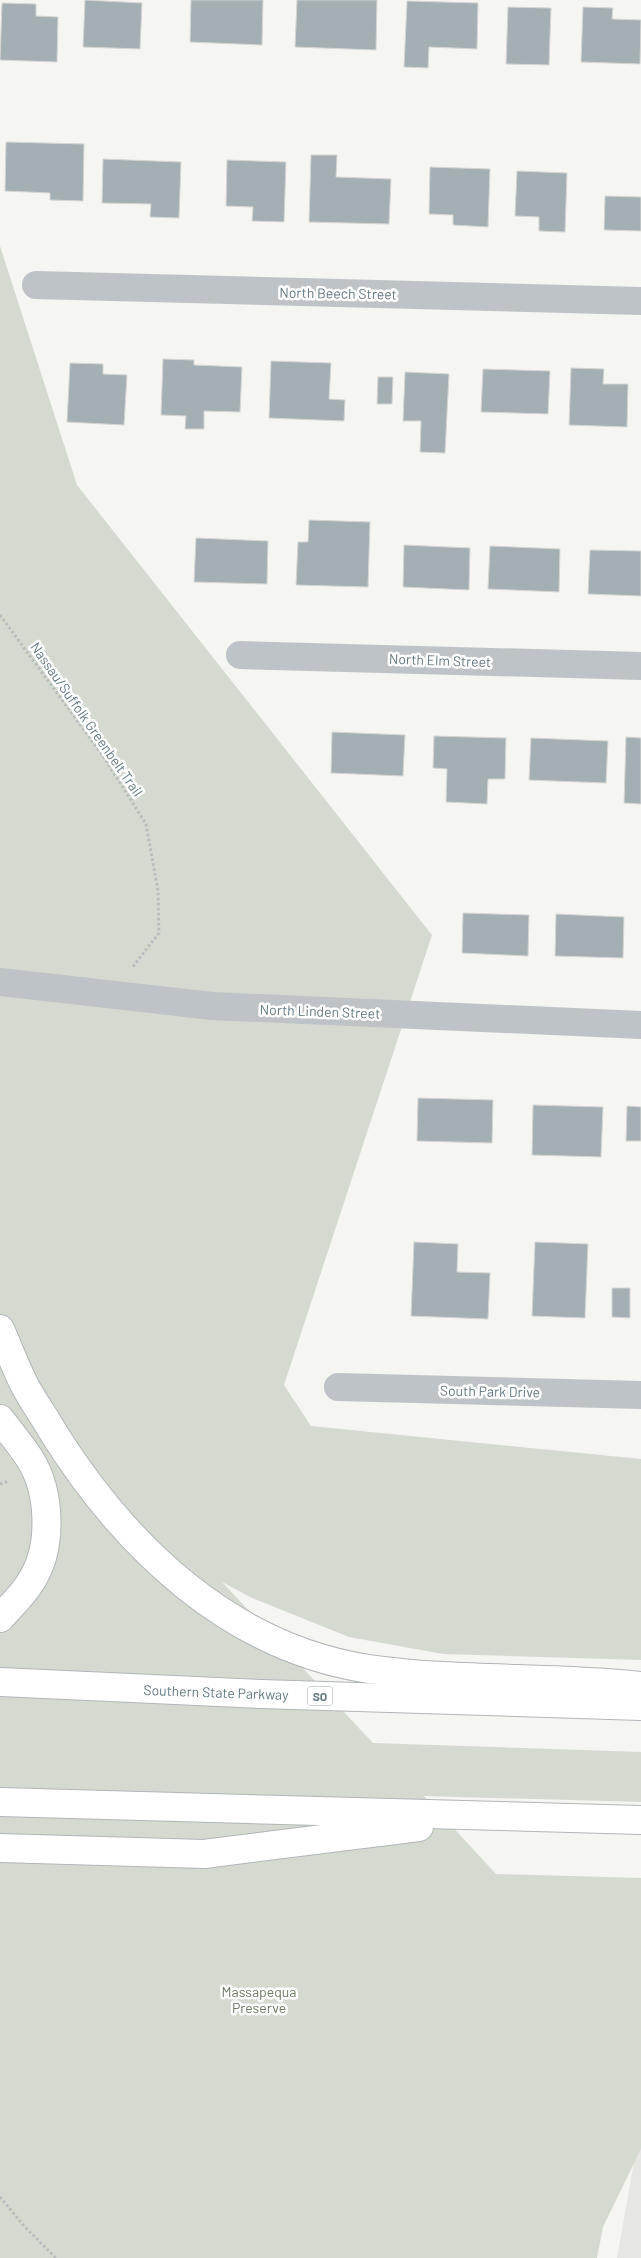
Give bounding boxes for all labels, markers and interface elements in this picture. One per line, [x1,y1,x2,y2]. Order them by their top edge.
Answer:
street label: North Beech Street [279,283,397,303]
street label: Nassau/Suffolk Greenbelt Trail [27,639,147,799]
street label: North Elm Street [389,650,491,670]
street label: North Linden Street [259,1000,381,1022]
street label: South Park Drive [440,1382,540,1400]
street label: Southern State Parkway [143,1681,289,1703]
road number: SO [308,1686,332,1705]
park label: Massapequa Preserve [221,1983,297,2016]

